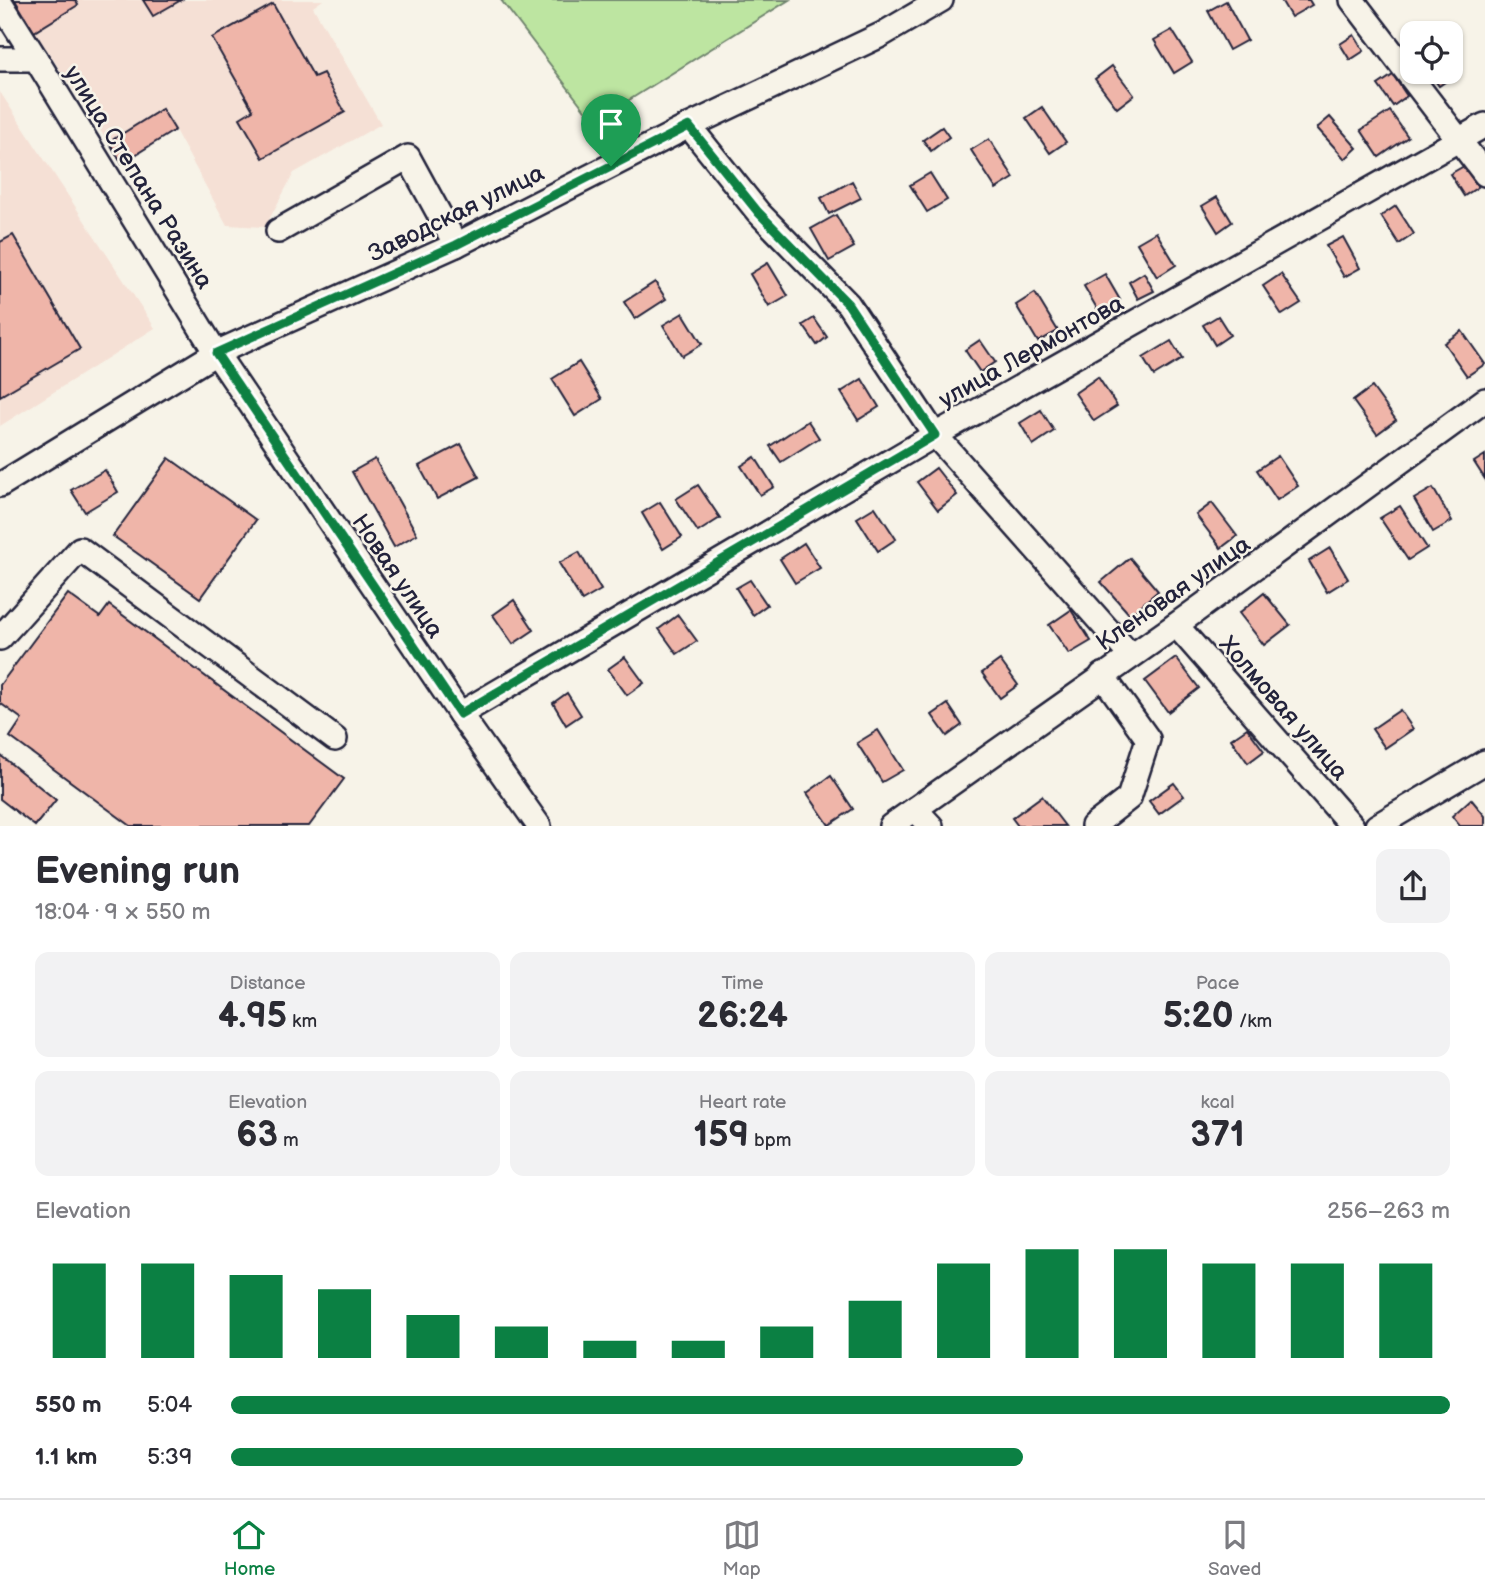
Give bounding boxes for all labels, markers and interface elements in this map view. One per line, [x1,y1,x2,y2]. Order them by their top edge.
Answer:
map controls [1400,21,1463,84]
button: locate [1400,21,1463,84]
street label: улица Степана Разина [58,60,219,294]
pin [581,94,641,166]
icon: arrive [592,105,630,143]
street label: Заводская улица [364,158,549,269]
street label: улица Лермонтова [934,289,1129,414]
street label: Новая улица [346,509,450,644]
street label: Кленовая улица [1091,529,1256,657]
street label: Холмовая улица [1213,630,1354,786]
text: Evening run [35,849,240,894]
button: share [1376,849,1450,923]
text: 18:04 · 9 × 550 m [35,898,211,926]
text: Distance [230,972,305,995]
text: Time [721,972,764,995]
text: Pace [1196,972,1239,995]
text: 4.95 [218,995,287,1038]
text: 26:24 [697,995,788,1038]
text: 5:20 [1163,995,1234,1038]
text: km [287,1010,317,1033]
text: /km [1234,1010,1272,1033]
text: Elevation [228,1091,307,1114]
text: Heart rate [699,1091,786,1114]
text: kcal [1200,1091,1235,1114]
text: 63 [236,1114,278,1157]
text: 159 [693,1114,749,1157]
text: 371 [1190,1114,1245,1157]
text: m [278,1129,299,1152]
text: bpm [749,1129,792,1152]
text: Elevation [35,1197,131,1225]
text: 256–263 m [1327,1197,1450,1225]
text: 550 m [35,1391,102,1419]
text: 5:04 [147,1391,192,1419]
text: 1.1 km [35,1443,97,1471]
text: 5:39 [147,1443,192,1471]
tab: Home [224,1516,275,1581]
tab: Map [723,1516,761,1581]
tab: Saved [1208,1516,1261,1581]

